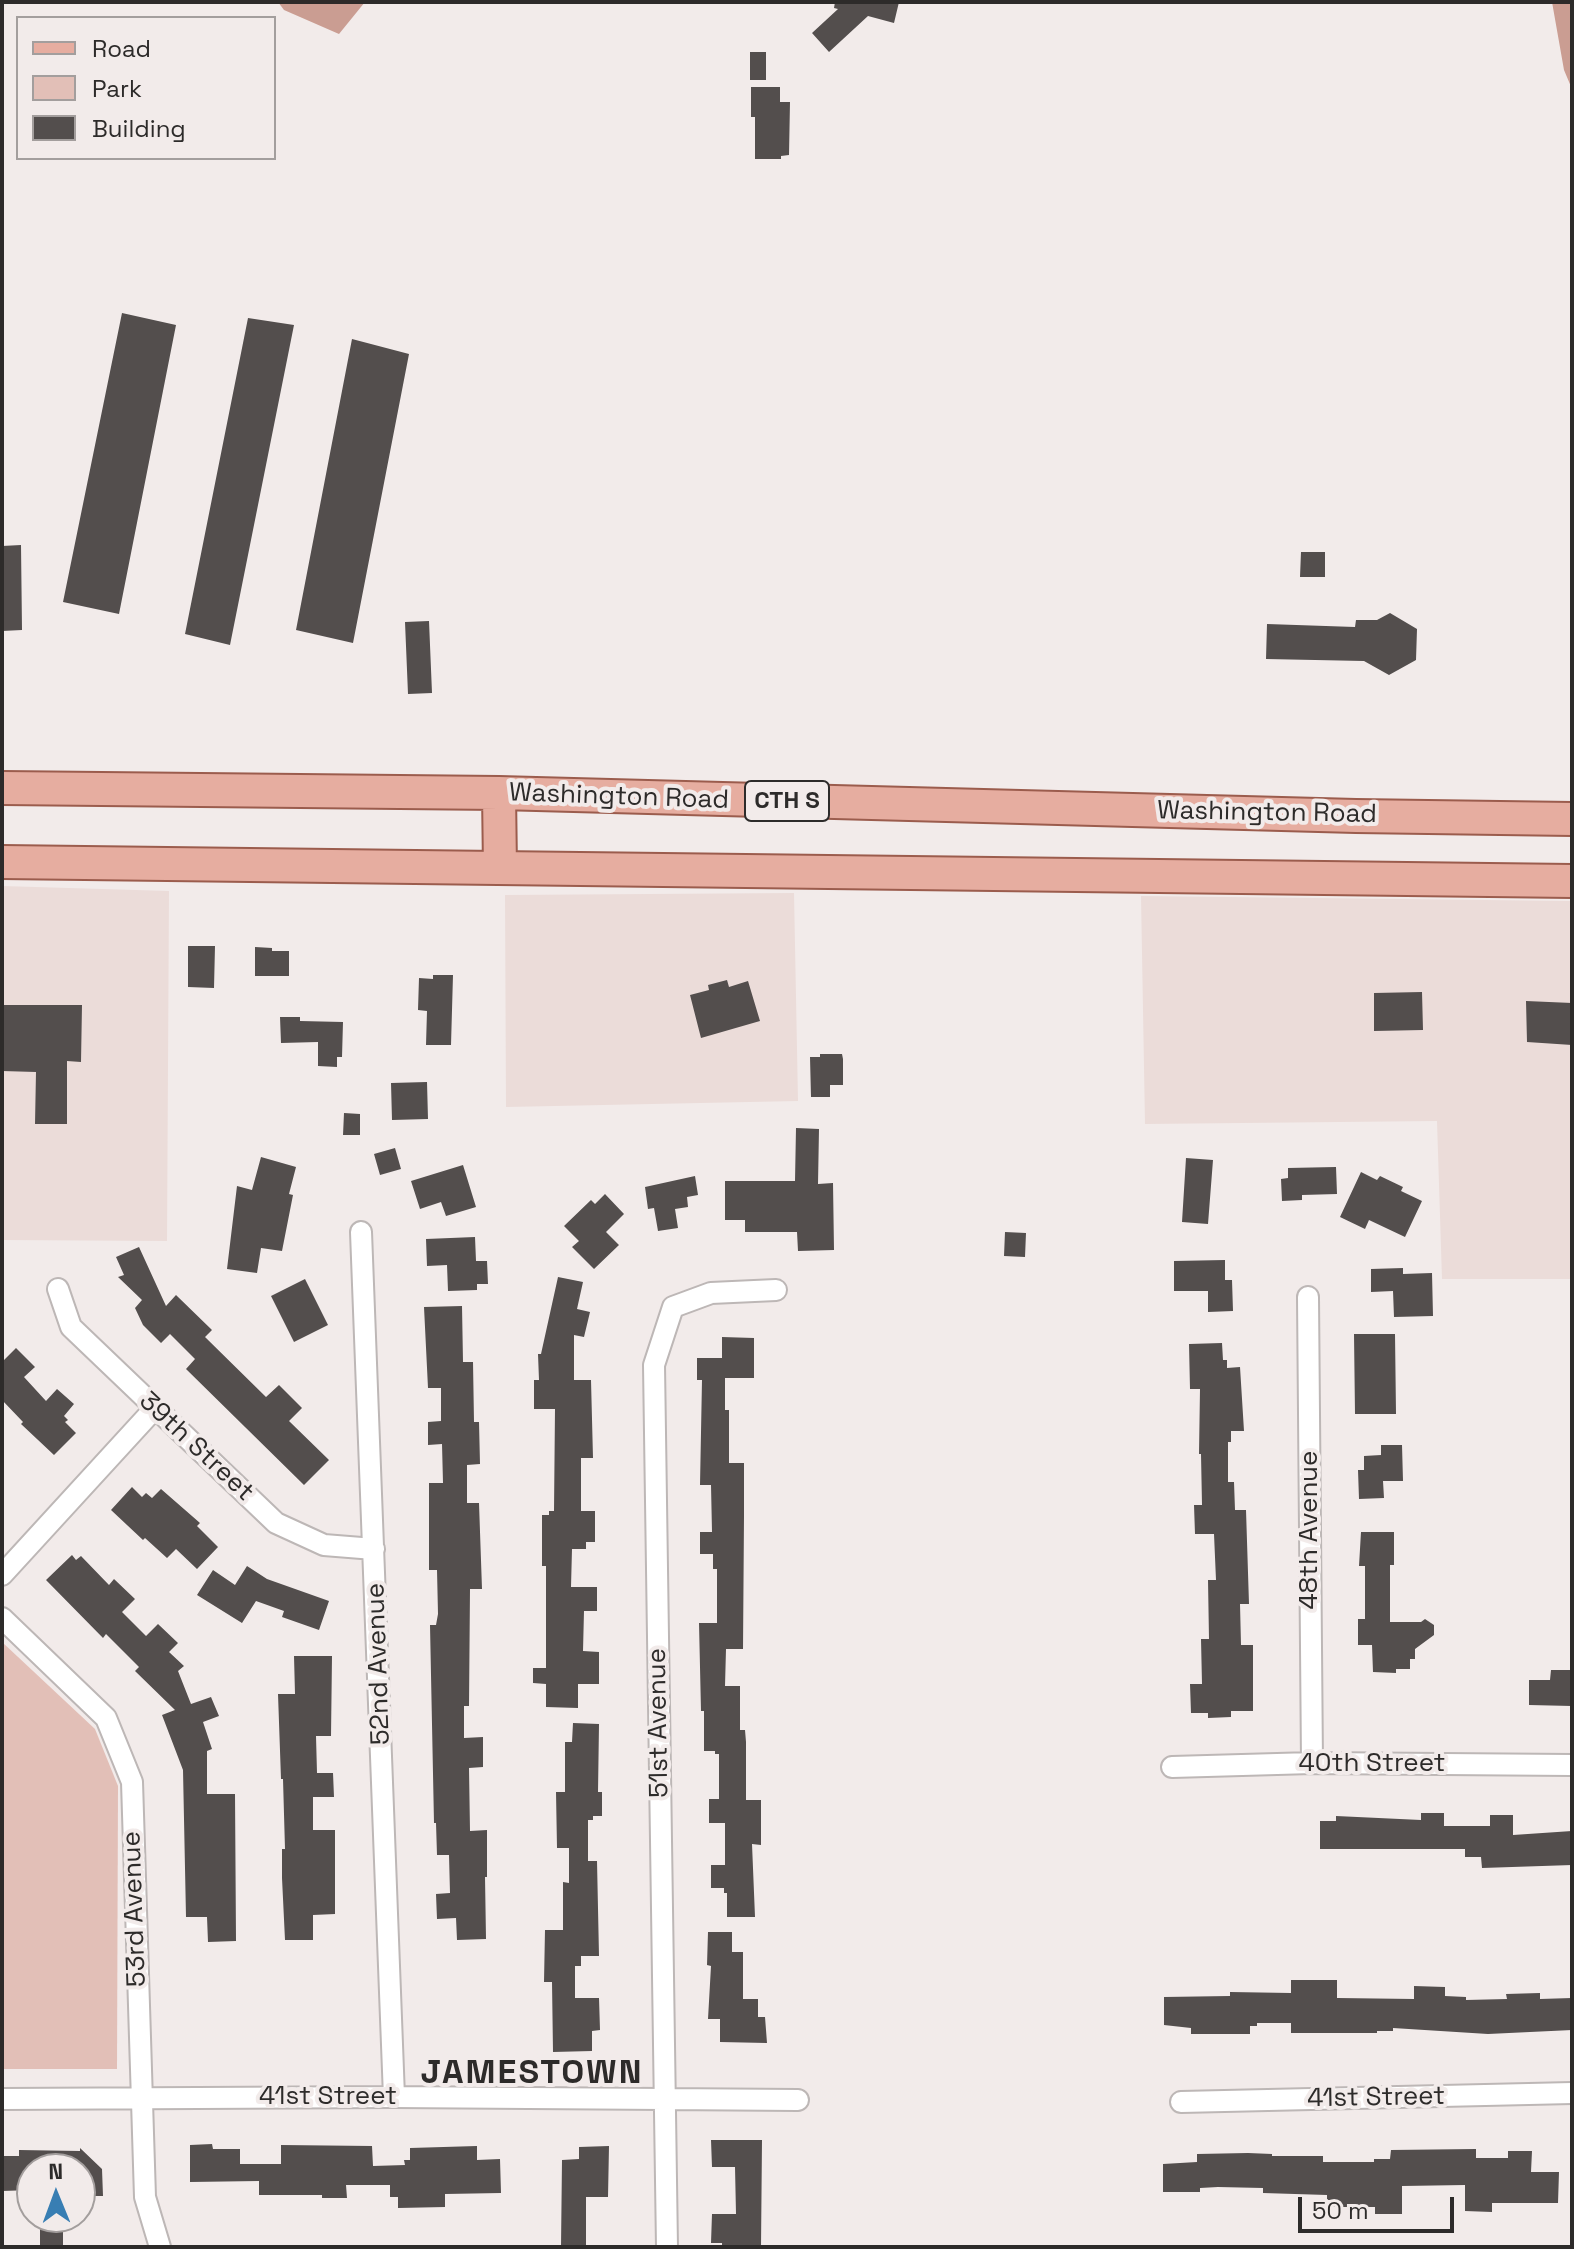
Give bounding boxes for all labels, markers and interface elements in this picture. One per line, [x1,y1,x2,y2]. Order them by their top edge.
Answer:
legend [16,16,276,160]
text: Road [92,33,151,64]
text: Park [92,73,142,104]
text: Building [92,113,186,144]
street label: Washington Road [509,778,729,816]
road number: CTH S [745,781,829,821]
street label: Washington Road [1157,795,1377,831]
street label: 39th Street [132,1386,260,1508]
street label: 48th Avenue [1294,1451,1326,1609]
street label: 52nd Avenue [361,1582,397,1746]
street label: 51st Avenue [642,1648,676,1798]
street label: 40th Street [1299,1748,1445,1780]
street label: 53rd Avenue [117,1831,153,1987]
district label: JAMESTOWN [421,2054,643,2094]
street label: 41st Street [259,2081,397,2113]
street label: 41st Street [1307,2081,1445,2115]
north arrow [16,2153,96,2233]
text: N [48,2157,63,2185]
scale bar [1302,2181,1458,2231]
text: 50 m [1312,2195,1369,2226]

